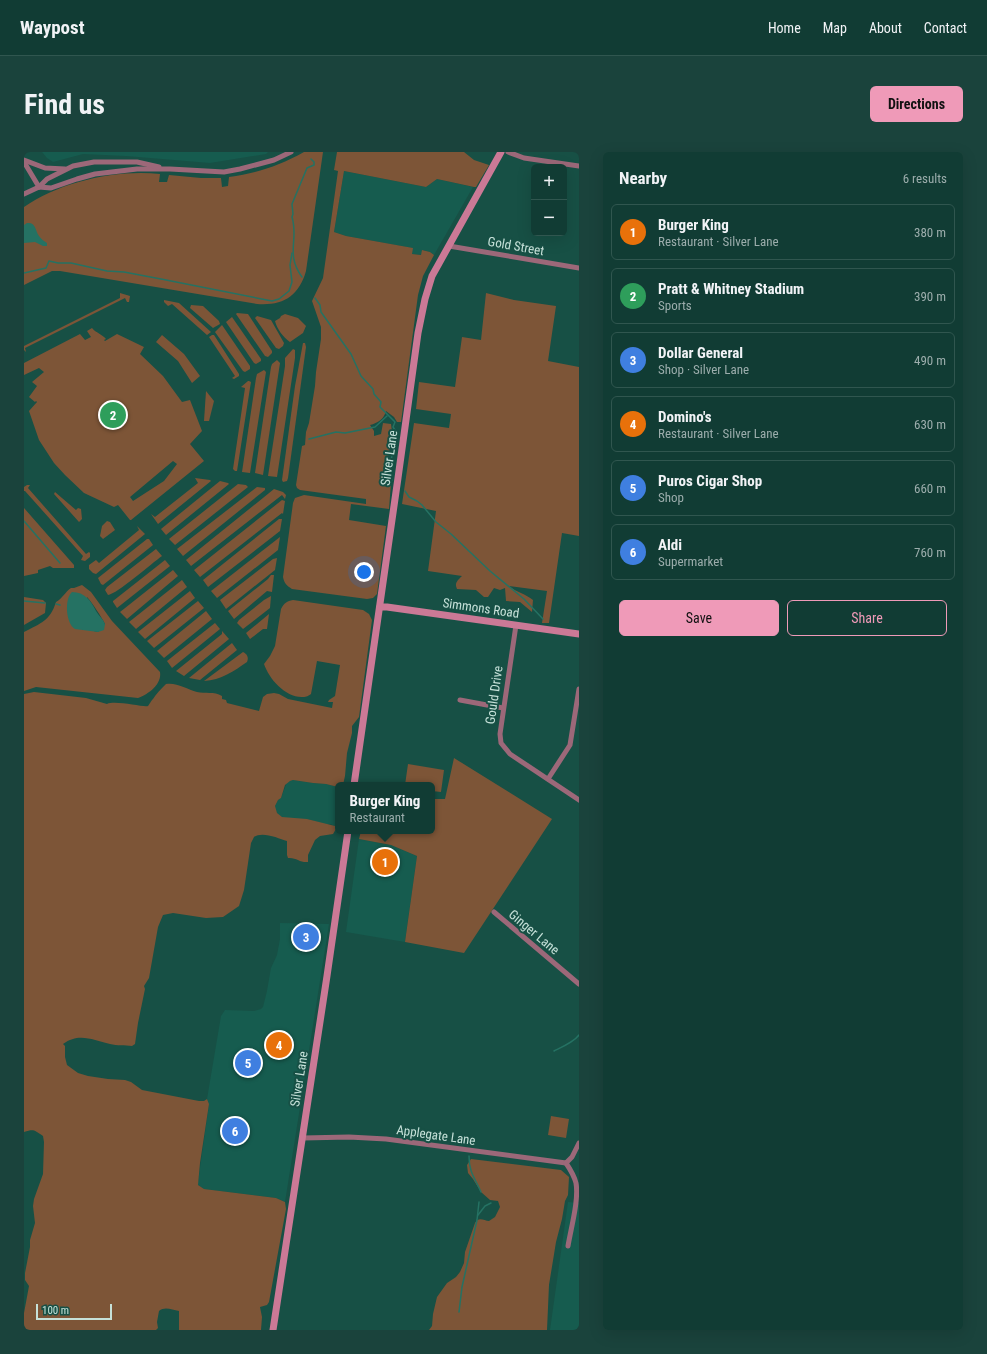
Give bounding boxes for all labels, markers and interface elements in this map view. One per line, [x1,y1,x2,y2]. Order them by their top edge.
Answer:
text: Waypost [20,16,85,39]
text: Home [768,20,801,36]
text: Map [823,20,847,36]
text: About [869,20,902,36]
text: Contact [924,20,967,36]
button: Directions [870,86,963,122]
text: Find us [24,88,105,121]
map controls [531,164,567,236]
button: + [531,164,567,200]
text: Nearby [619,168,667,188]
text: 6 results [903,171,947,186]
button: − [531,200,567,236]
text: Burger King [658,216,729,234]
text: 1 [630,225,636,240]
text: 380 m [914,225,946,240]
street label: Gold Street [487,234,546,258]
text: Restaurant · Silver Lane [658,234,779,249]
text: Pratt & Whitney Stadium [658,280,804,298]
text: 2 [630,289,636,304]
text: 390 m [914,289,946,304]
text: Sports [658,298,692,313]
text: Dollar General [658,344,743,362]
text: 3 [630,353,636,368]
text: 490 m [914,353,946,368]
text: Shop · Silver Lane [658,362,749,377]
pin: 2 [100,400,126,430]
text: Domino's [658,408,712,426]
text: 4 [630,417,636,432]
text: 630 m [914,417,946,432]
text: Restaurant · Silver Lane [658,426,779,441]
street label: Silver Lane [378,429,400,487]
text: Puros Cigar Shop [658,472,762,490]
text: 5 [630,481,636,496]
text: 660 m [914,481,946,496]
text: Shop [658,490,684,505]
text: Aldi [658,536,682,554]
text: 6 [630,545,636,560]
text: 760 m [914,545,946,560]
text: Supermarket [658,554,723,569]
your location [354,562,374,582]
street label: Simmons Road [442,595,520,621]
button: Save [619,600,779,636]
button: Share [787,600,947,636]
street label: Gould Drive [482,665,506,725]
popup [335,782,435,834]
text: Burger King [350,792,420,810]
text: Restaurant [350,810,405,825]
pin: 1 [372,847,398,877]
street label: Ginger Lane [506,907,562,957]
pin: 3 [293,922,319,952]
pin: 4 [266,1030,292,1060]
pin: 5 [235,1048,261,1078]
street label: Silver Lane [287,1050,311,1108]
pin: 6 [222,1116,248,1146]
street label: Applegate Lane [395,1122,477,1148]
scale bar [36,1302,112,1321]
text: 100 m [42,1304,69,1317]

